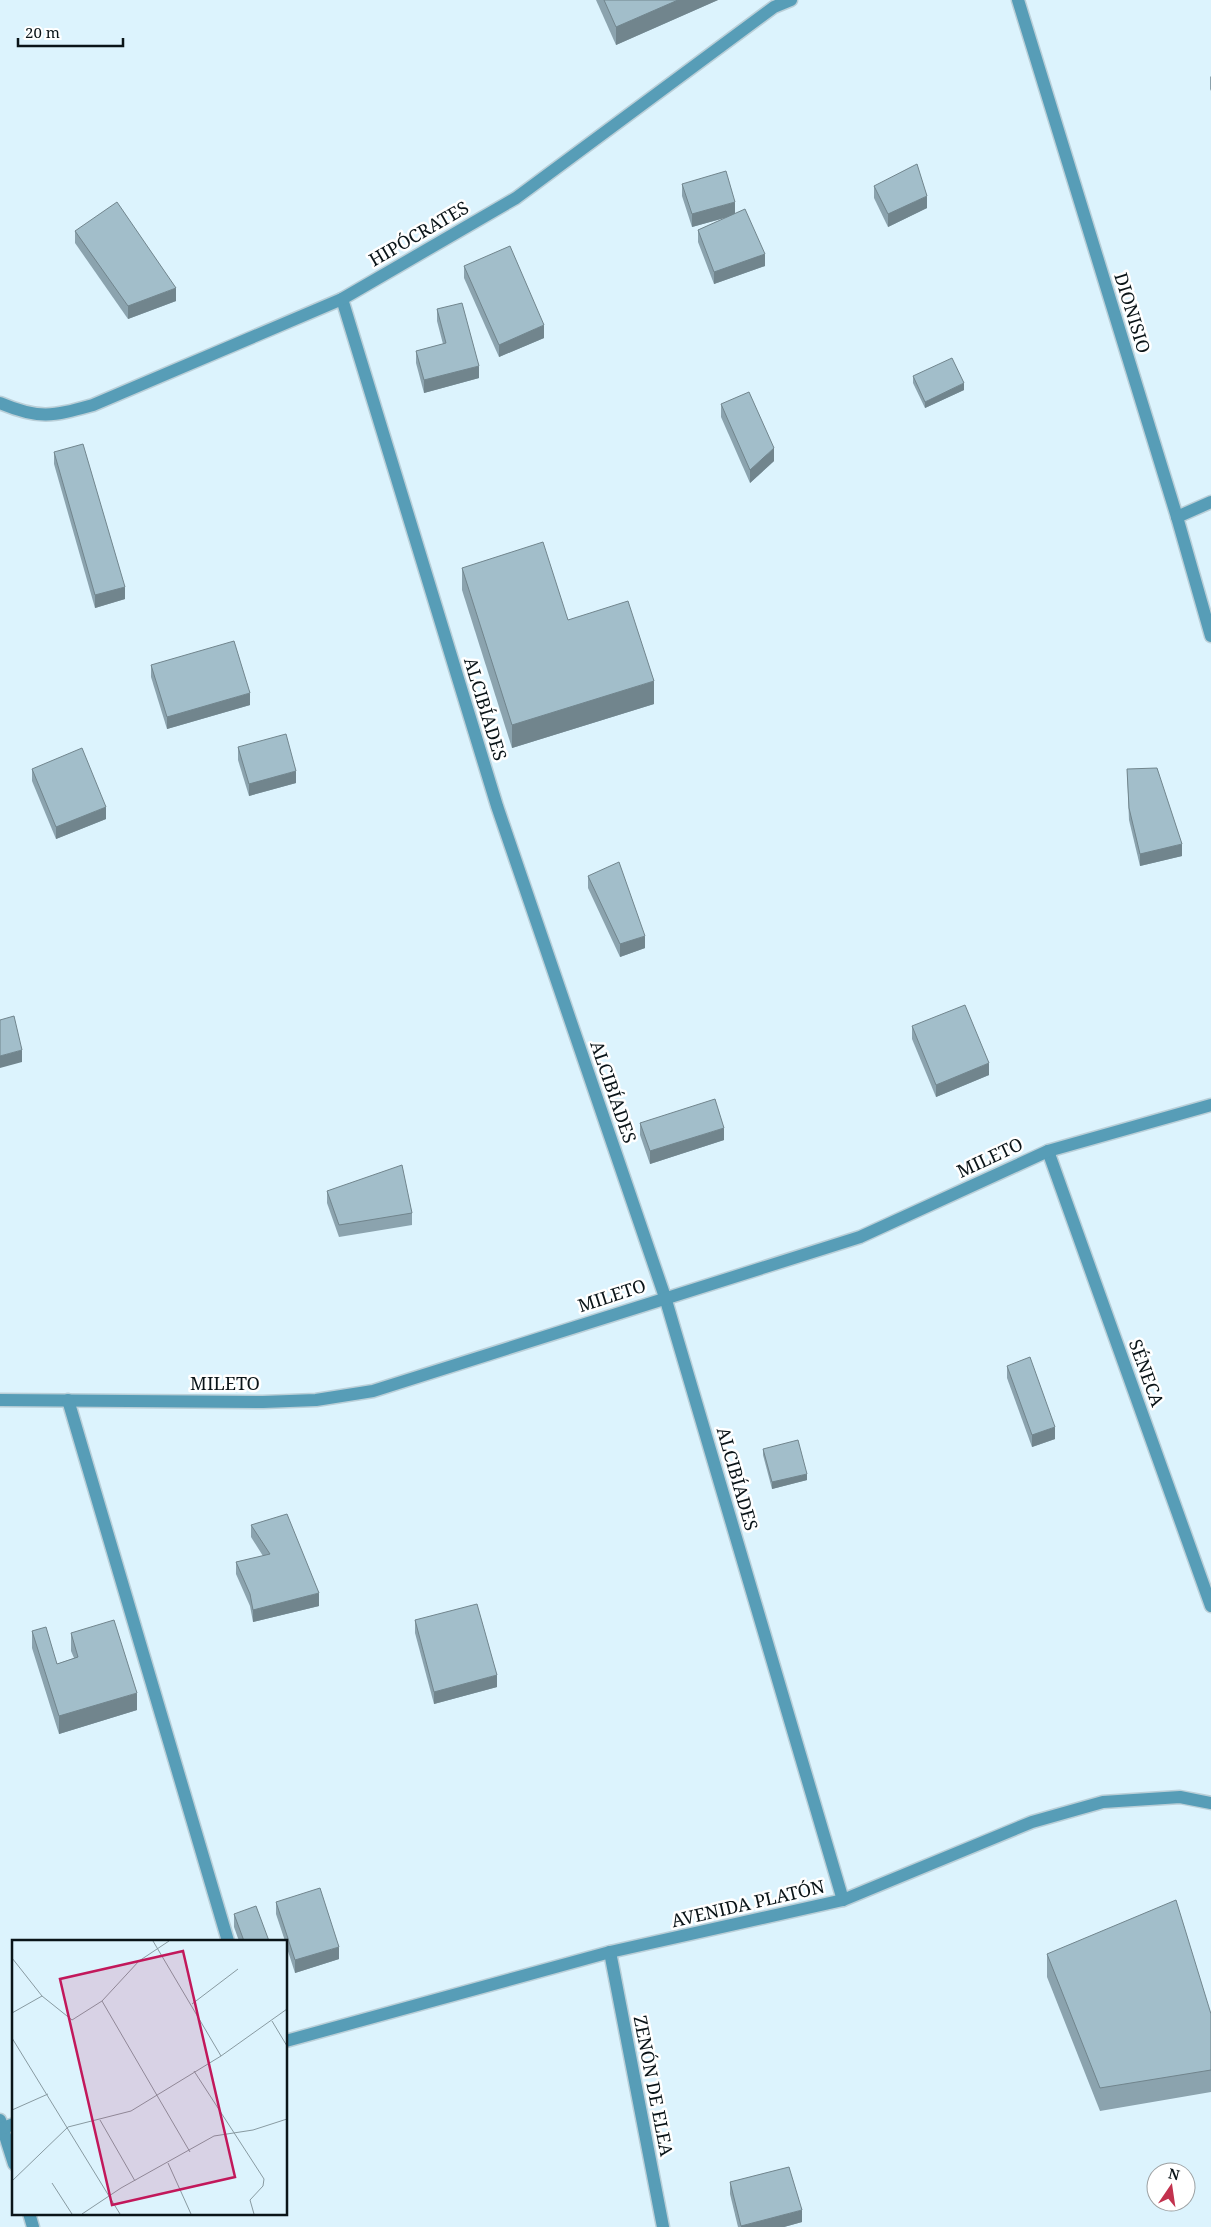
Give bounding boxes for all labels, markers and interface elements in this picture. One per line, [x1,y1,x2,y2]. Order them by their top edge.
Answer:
scale bar [18,15,122,47]
text: 20 m [25,22,60,42]
street label: HIPÓCRATES [364,195,473,271]
street label: DIONISIO [1109,269,1157,356]
street label: ALCIBÍADES [459,654,513,763]
street label: ALCIBÍADES [585,1037,643,1146]
street label: MILETO [953,1131,1026,1183]
street label: MILETO [575,1273,649,1317]
street label: SÉNECA [1124,1336,1170,1410]
street label: MILETO [190,1371,260,1395]
street label: ALCIBÍADES [712,1424,764,1533]
street label: AVENIDA PLATÓN [669,1874,827,1932]
inset map [12,1940,288,2214]
street label: ZENÓN DE ELEA [629,2013,679,2158]
north arrow [1146,2162,1196,2212]
text: N [1167,2163,1182,2184]

